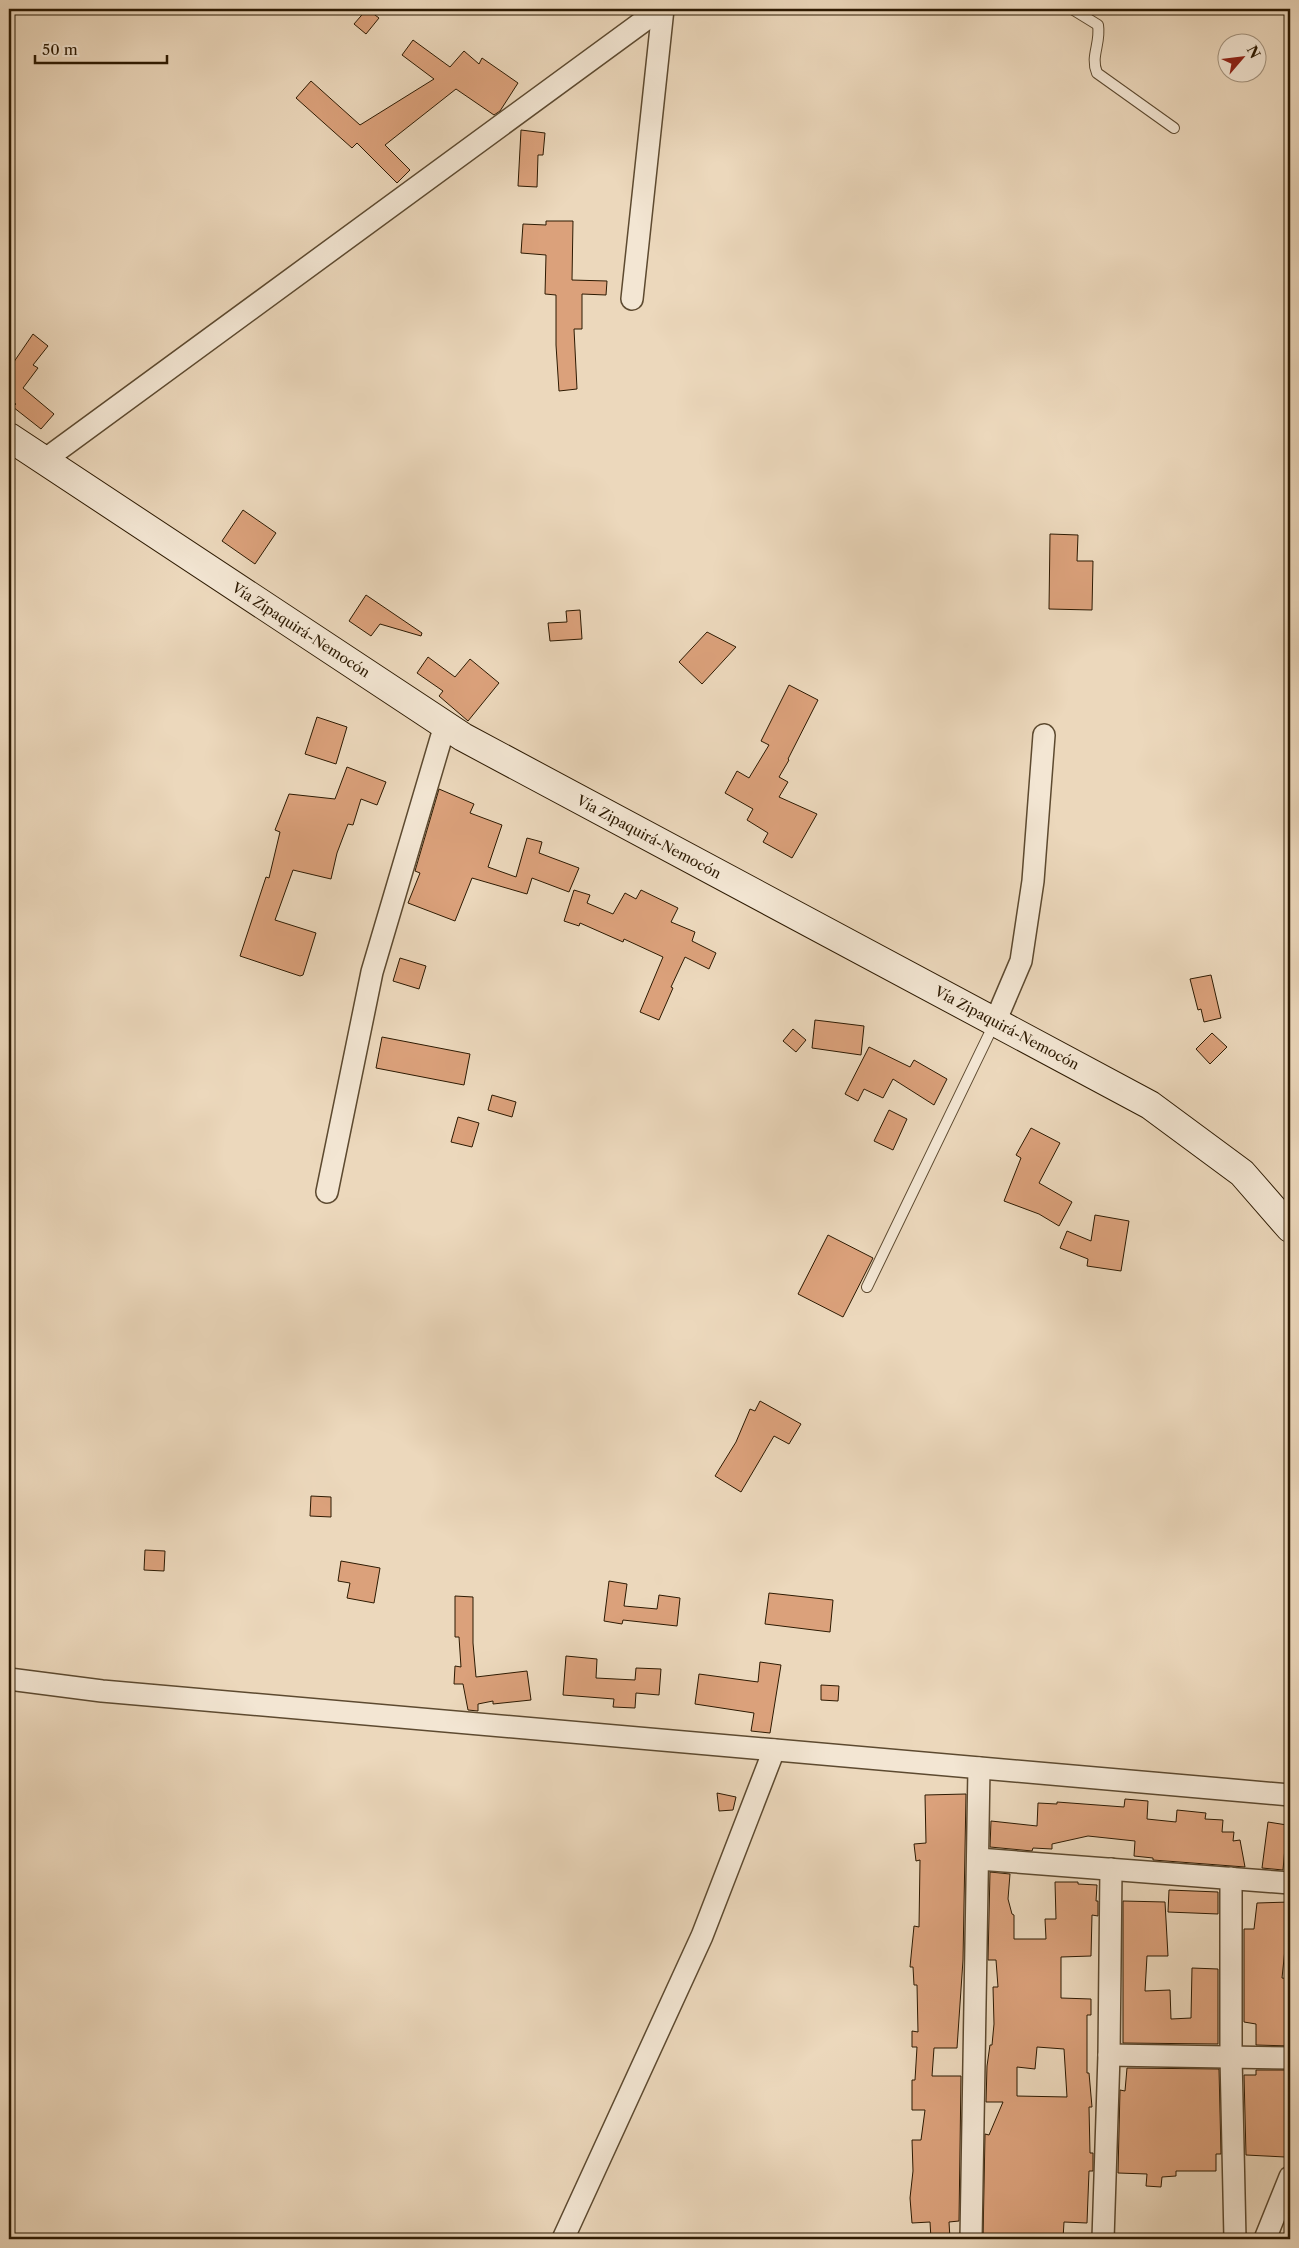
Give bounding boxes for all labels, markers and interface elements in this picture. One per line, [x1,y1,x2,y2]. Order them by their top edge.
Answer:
scale bar [35,32,168,64]
north arrow [1216,32,1266,82]
text: 50 m [42,40,78,59]
text: N [1243,42,1264,61]
street label: Vía Zipaquirá-Nemocón [228,578,374,682]
street label: Vía Zipaquirá-Nemocón [573,791,725,883]
street label: Vía Zipaquirá-Nemocón [931,982,1083,1074]

